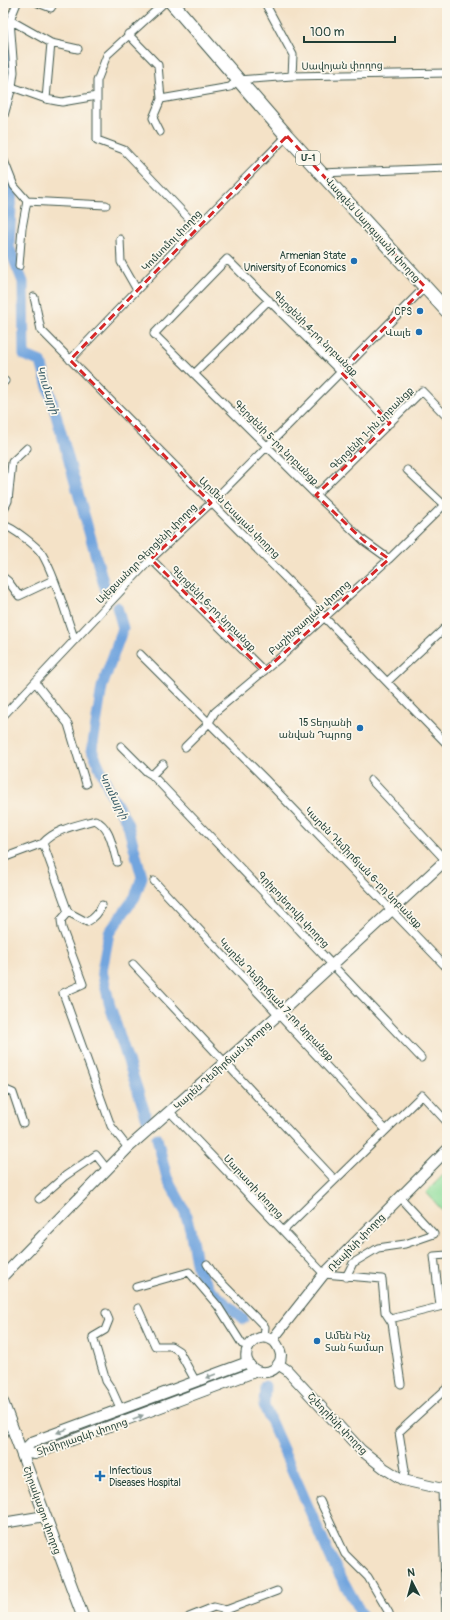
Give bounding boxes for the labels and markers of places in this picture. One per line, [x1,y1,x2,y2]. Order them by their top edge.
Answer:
place label: Armenian State University of Economics [244,250,347,274]
marker: Armenian State University of Economics [349,256,359,266]
place label: CPS [394,306,412,318]
marker: CPS [415,306,425,316]
place label: Վալե [385,327,411,339]
marker: Վալե [414,327,424,337]
place label: 15 Տերյանի անվան Դպրոց [279,717,352,741]
marker: 15 Տերյանի անվան Դպրոց [355,723,365,733]
place label: Ամեն Ինչ Տան համար [325,1330,384,1354]
marker: Ամեն Ինչ Տան համար [312,1336,322,1346]
place label: Infectious Diseases Hospital [109,1465,181,1489]
marker: Infectious Diseases Hospital [94,1470,106,1482]

